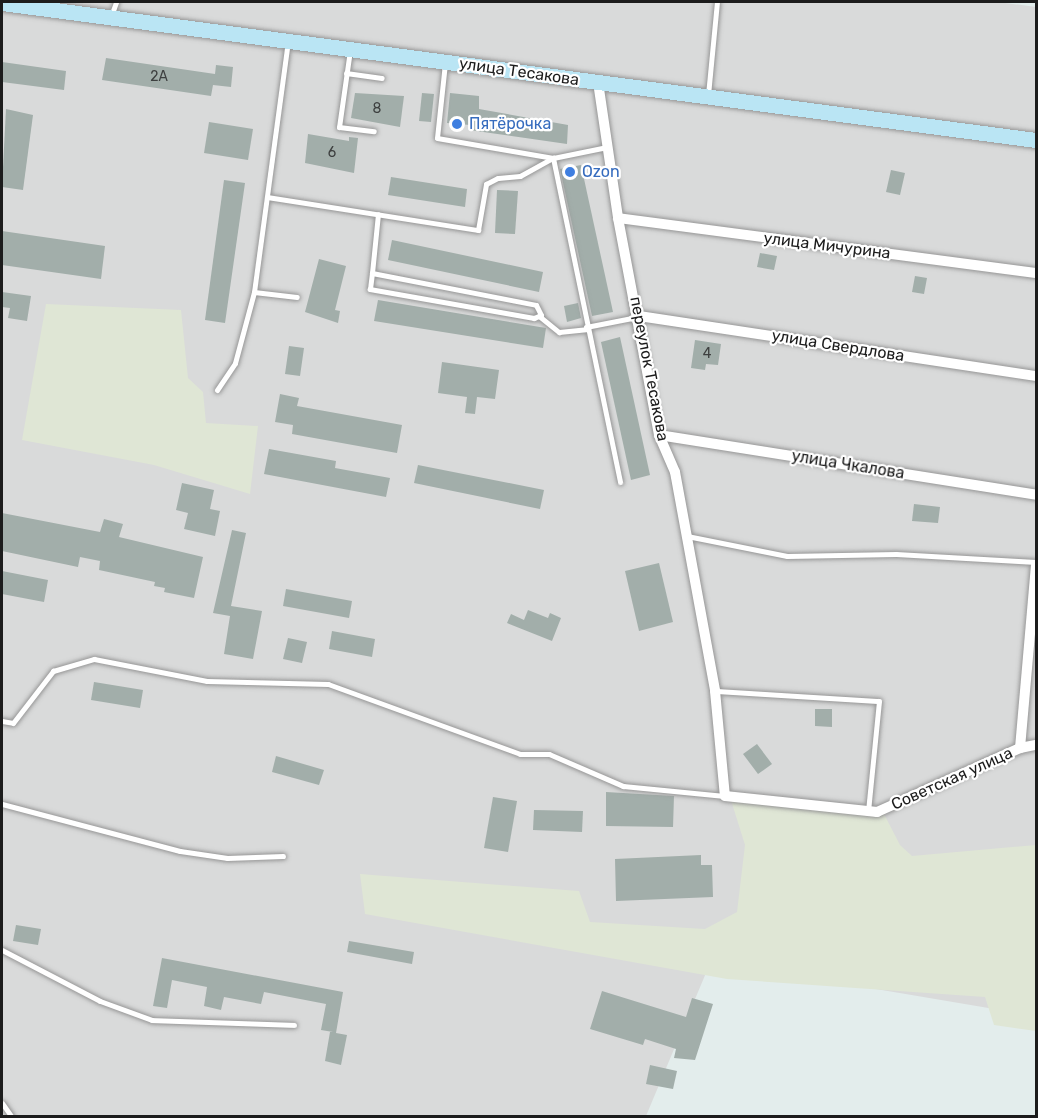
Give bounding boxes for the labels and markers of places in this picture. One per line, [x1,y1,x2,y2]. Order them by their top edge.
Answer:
place label: Пятёрочка [469,114,551,134]
marker: Пятёрочка [450,117,464,131]
place label: Ozon [582,162,620,182]
marker: Ozon [563,165,577,179]

